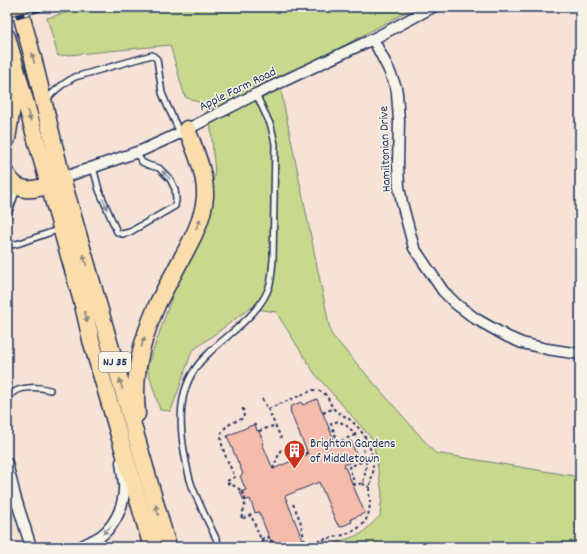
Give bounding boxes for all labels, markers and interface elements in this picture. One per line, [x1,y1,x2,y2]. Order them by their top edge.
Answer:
one-way arrow [30,52,36,64]
street label: Apple Farm Road [196,63,280,117]
street label: Hamiltonian Drive [375,105,397,192]
one-way arrow [26,110,32,122]
one-way arrow [161,170,170,180]
one-way arrow [102,199,108,210]
one-way arrow [196,218,202,230]
one-way arrow [82,253,88,265]
one-way arrow [83,311,89,324]
one-way arrow [140,335,146,347]
road number: NJ 35 [99,352,131,372]
one-way arrow [118,378,124,390]
place label: Brighton Gardens of Middletown [310,435,395,469]
building icon: Brighton Gardens of Middletown [282,438,308,471]
one-way arrow [154,503,160,515]
one-way arrow [102,525,112,535]

